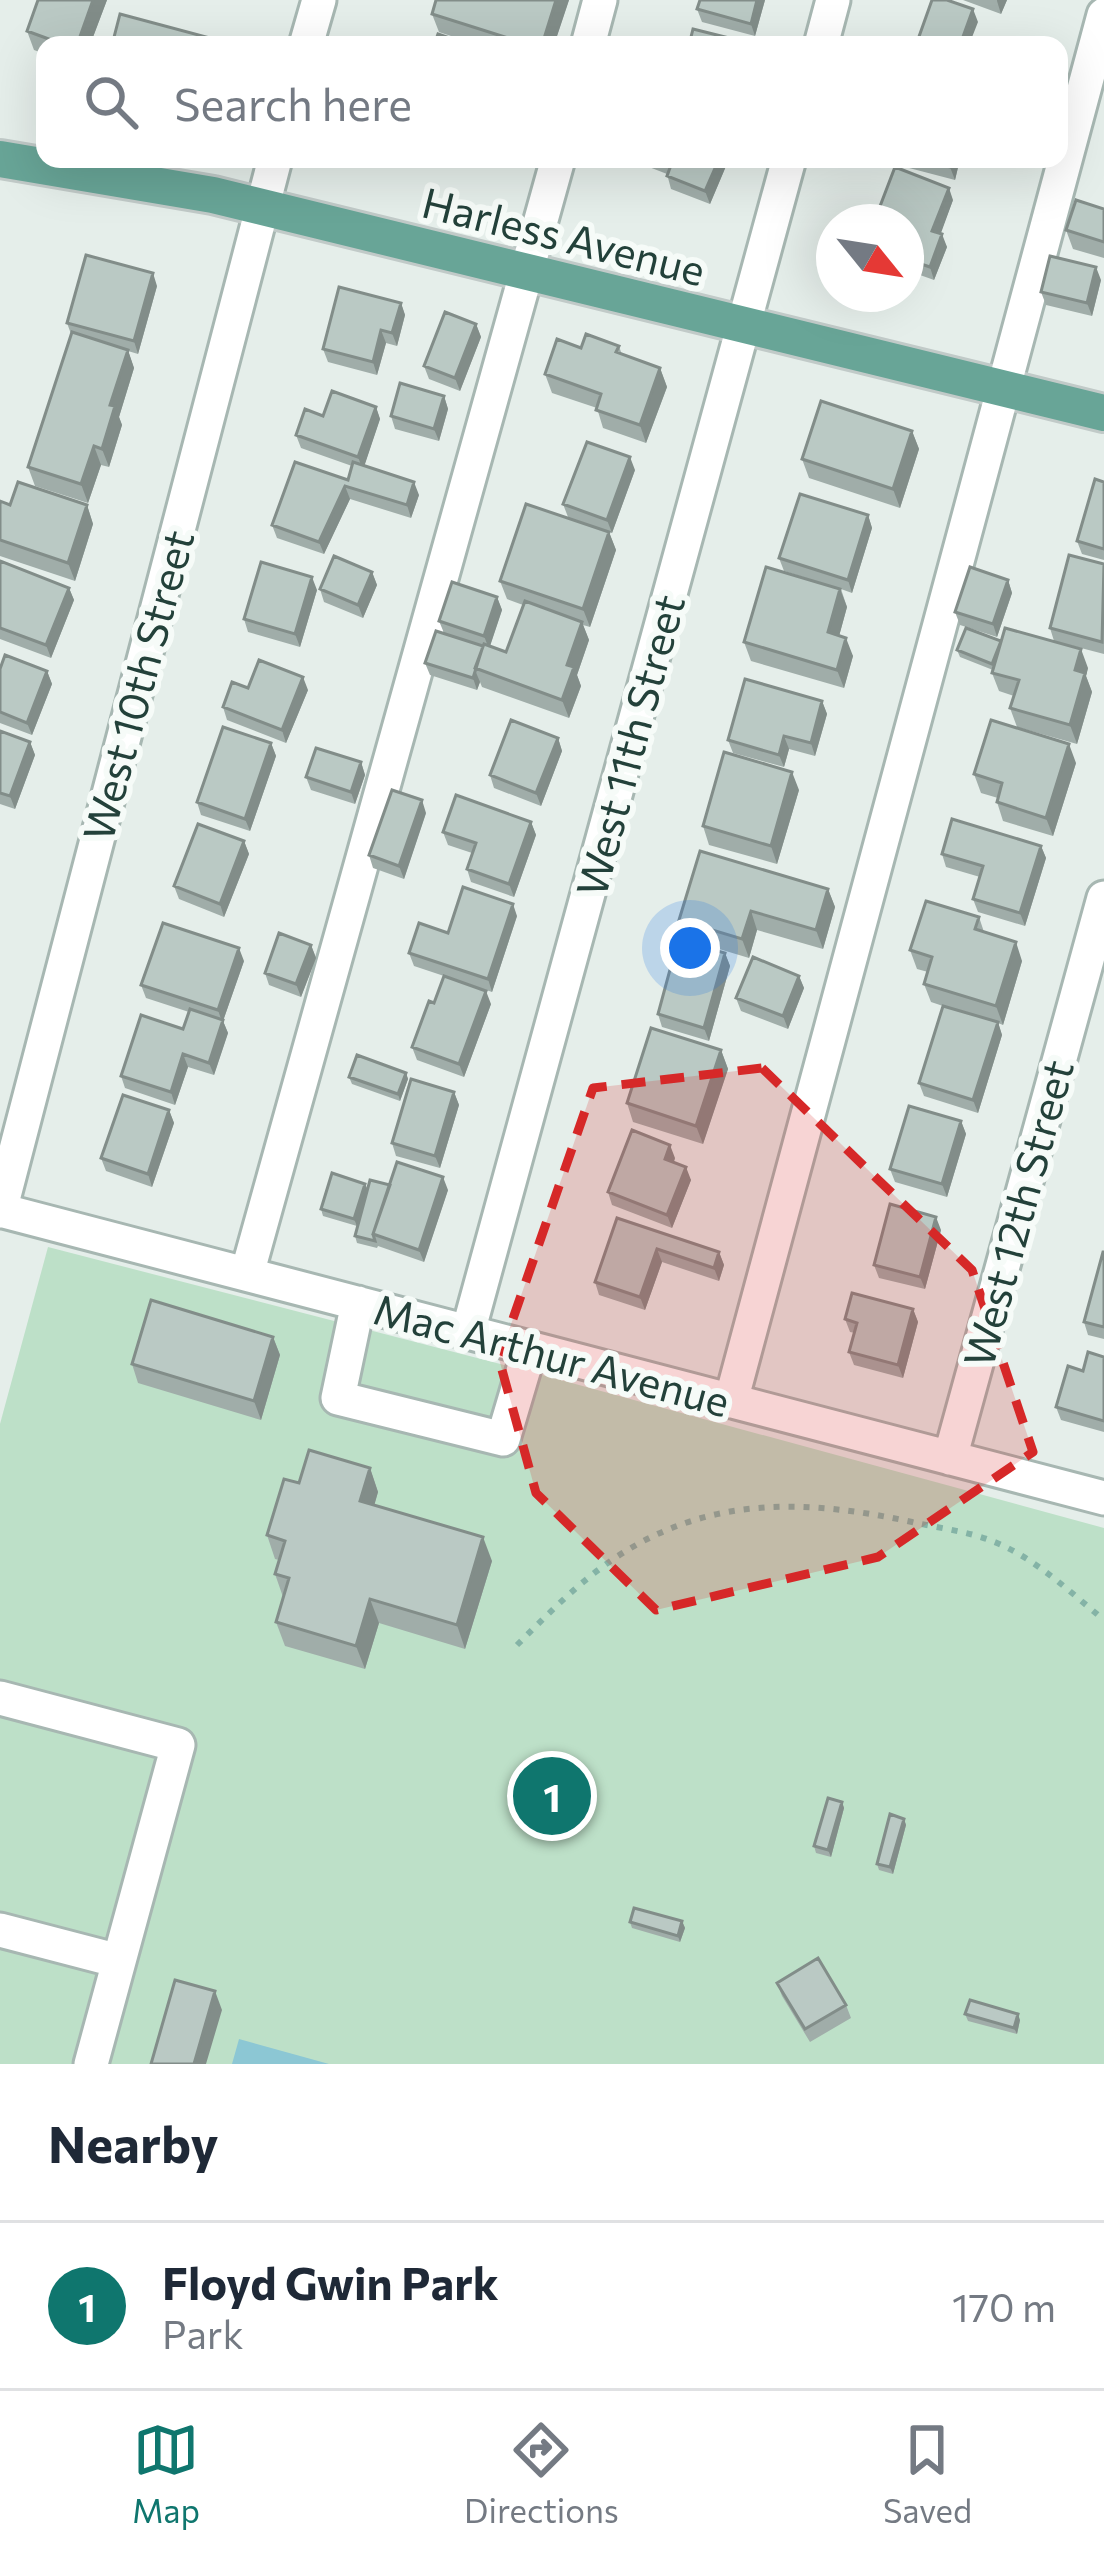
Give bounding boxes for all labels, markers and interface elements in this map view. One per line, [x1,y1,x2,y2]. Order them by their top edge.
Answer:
search box [36,36,1068,168]
icon: search [78,69,144,135]
text: Search here [174,75,412,130]
street label: Harless Avenue [417,175,711,295]
north arrow [816,204,924,312]
street label: West 10th Street [71,524,203,846]
street label: West 11th Street [564,588,694,902]
your location [660,918,720,978]
street label: West 12th Street [951,1054,1083,1372]
street label: Mac Arthur Avenue [369,1282,735,1426]
pin: 1 [513,1751,591,1841]
text: Nearby [48,2111,218,2174]
text: Floyd Gwin Park [162,2254,499,2309]
text: 1 [78,2282,96,2330]
text: 170 m [952,2282,1056,2330]
text: Park [162,2309,244,2357]
tab: Map [132,2417,200,2530]
tab: Directions [464,2417,619,2530]
tab: Saved [883,2417,972,2530]

